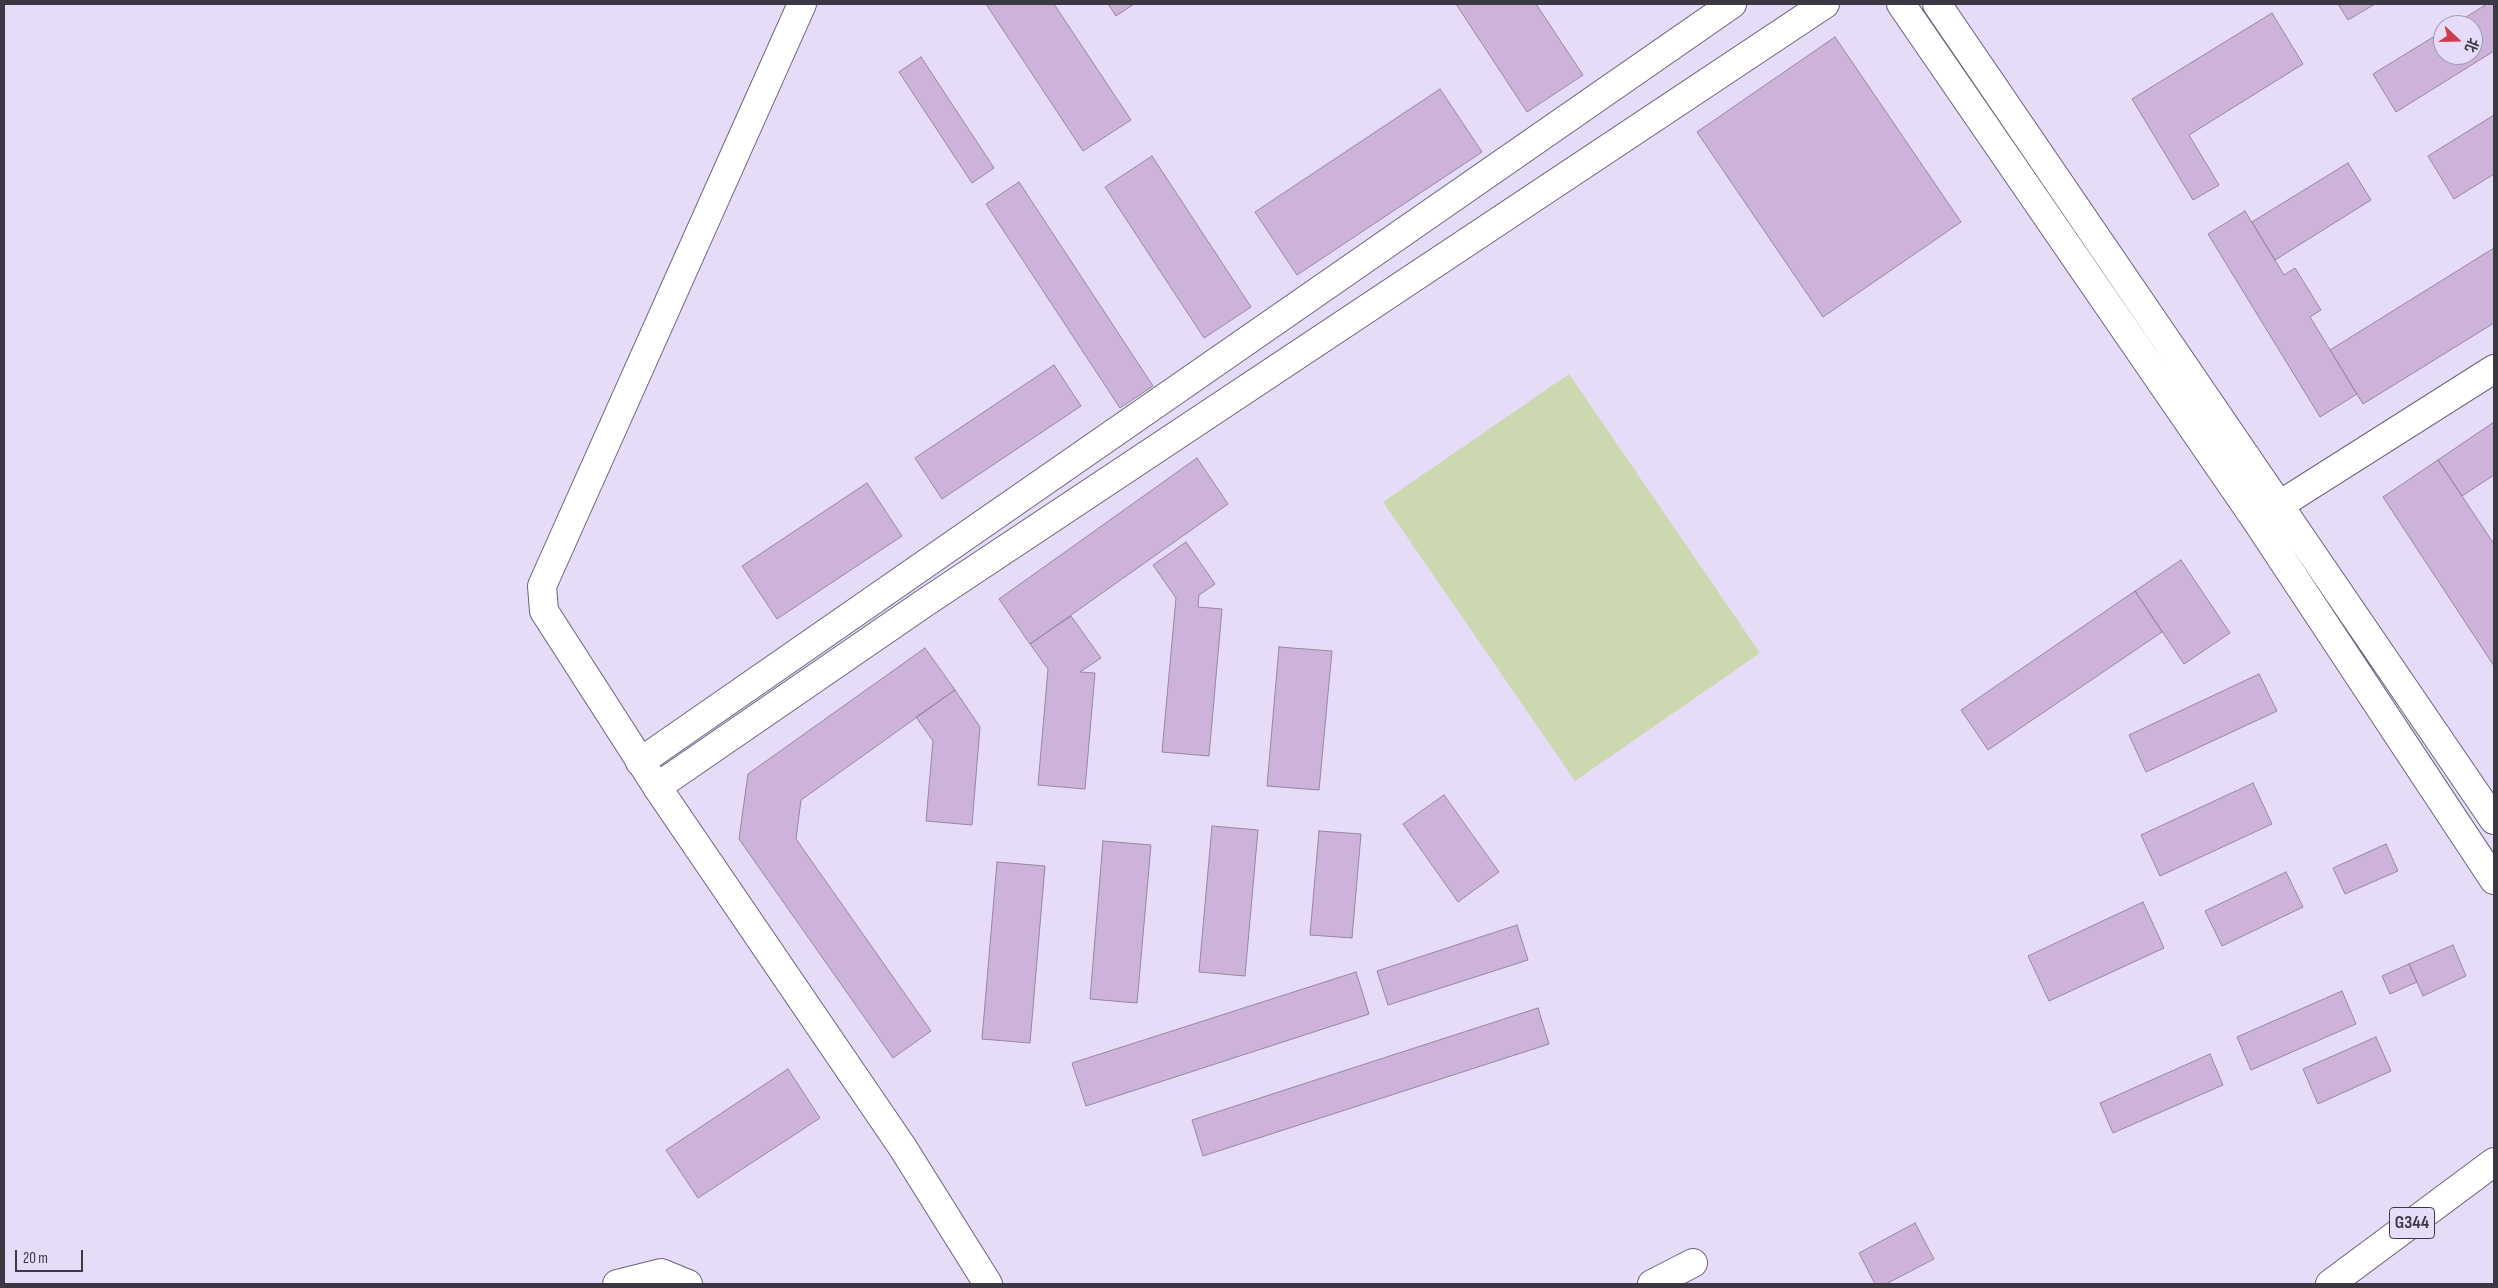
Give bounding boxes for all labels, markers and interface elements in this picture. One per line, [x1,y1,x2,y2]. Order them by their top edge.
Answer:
north arrow [2433,15,2483,65]
text: 北 [2461,36,2482,55]
road number: G344 [2390,1208,2434,1238]
scale bar [18,1240,85,1272]
text: 20 m [23,1249,48,1268]

